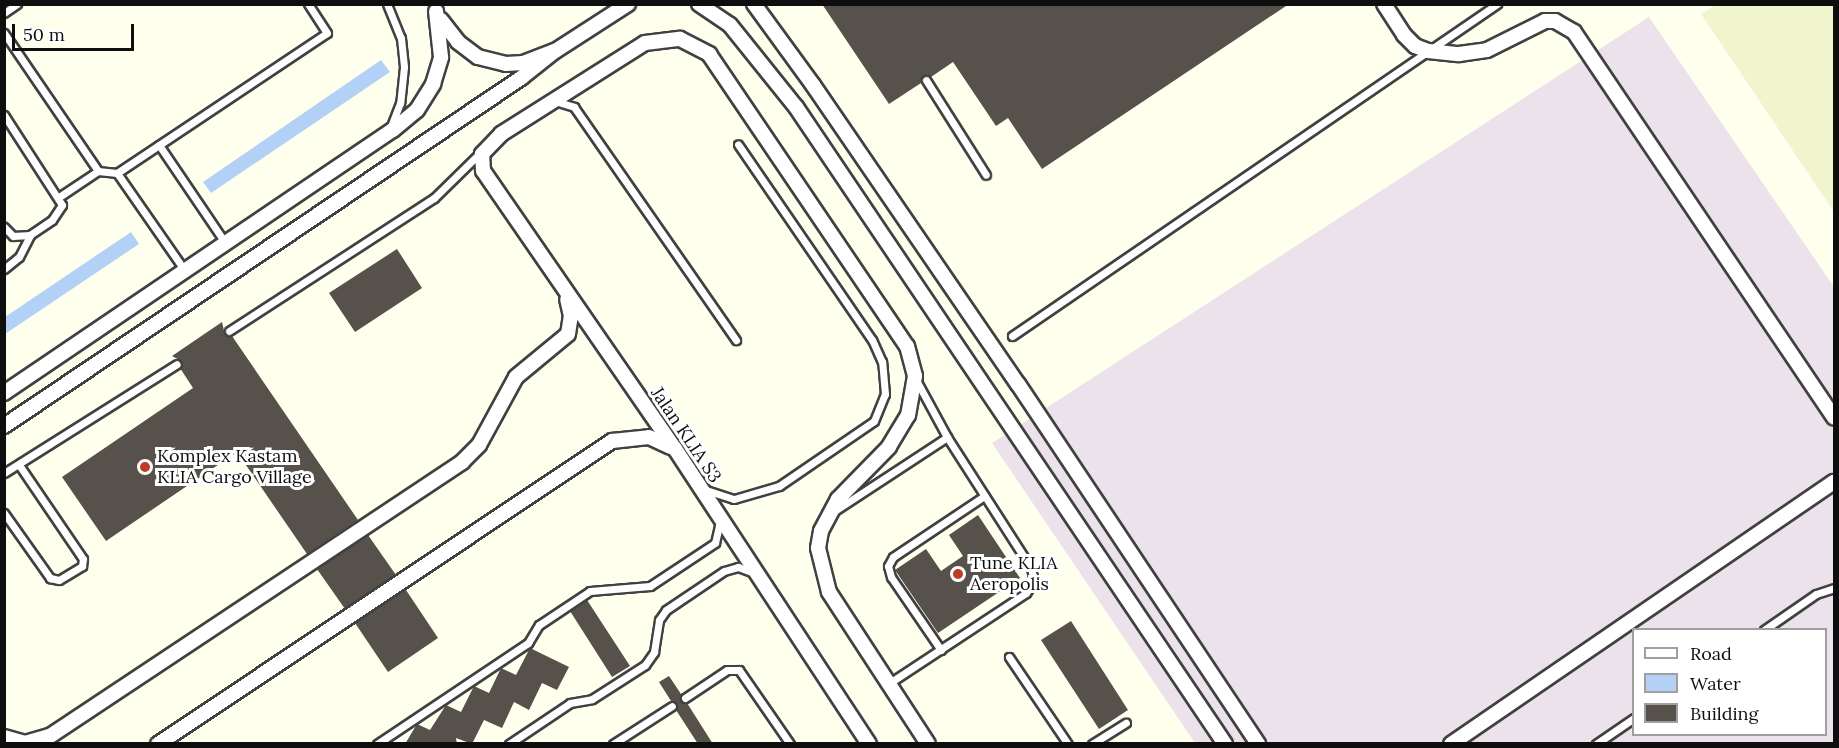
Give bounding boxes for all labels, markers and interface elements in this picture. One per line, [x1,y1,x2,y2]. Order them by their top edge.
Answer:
scale bar [15,12,136,50]
text: 50 m [23,23,65,46]
street label: Jalan KLIA S3 [646,383,726,487]
place label: Komplex Kastam KLIA Cargo Village [157,446,312,488]
marker: Komplex Kastam KLIA Cargo Village [138,460,152,474]
place label: Tune KLIA Aeropolis [970,553,1057,596]
marker: Tune KLIA Aeropolis [951,567,965,581]
legend [1632,628,1827,736]
text: Road [1690,642,1732,665]
text: Water [1690,672,1741,695]
text: Building [1690,702,1758,725]

